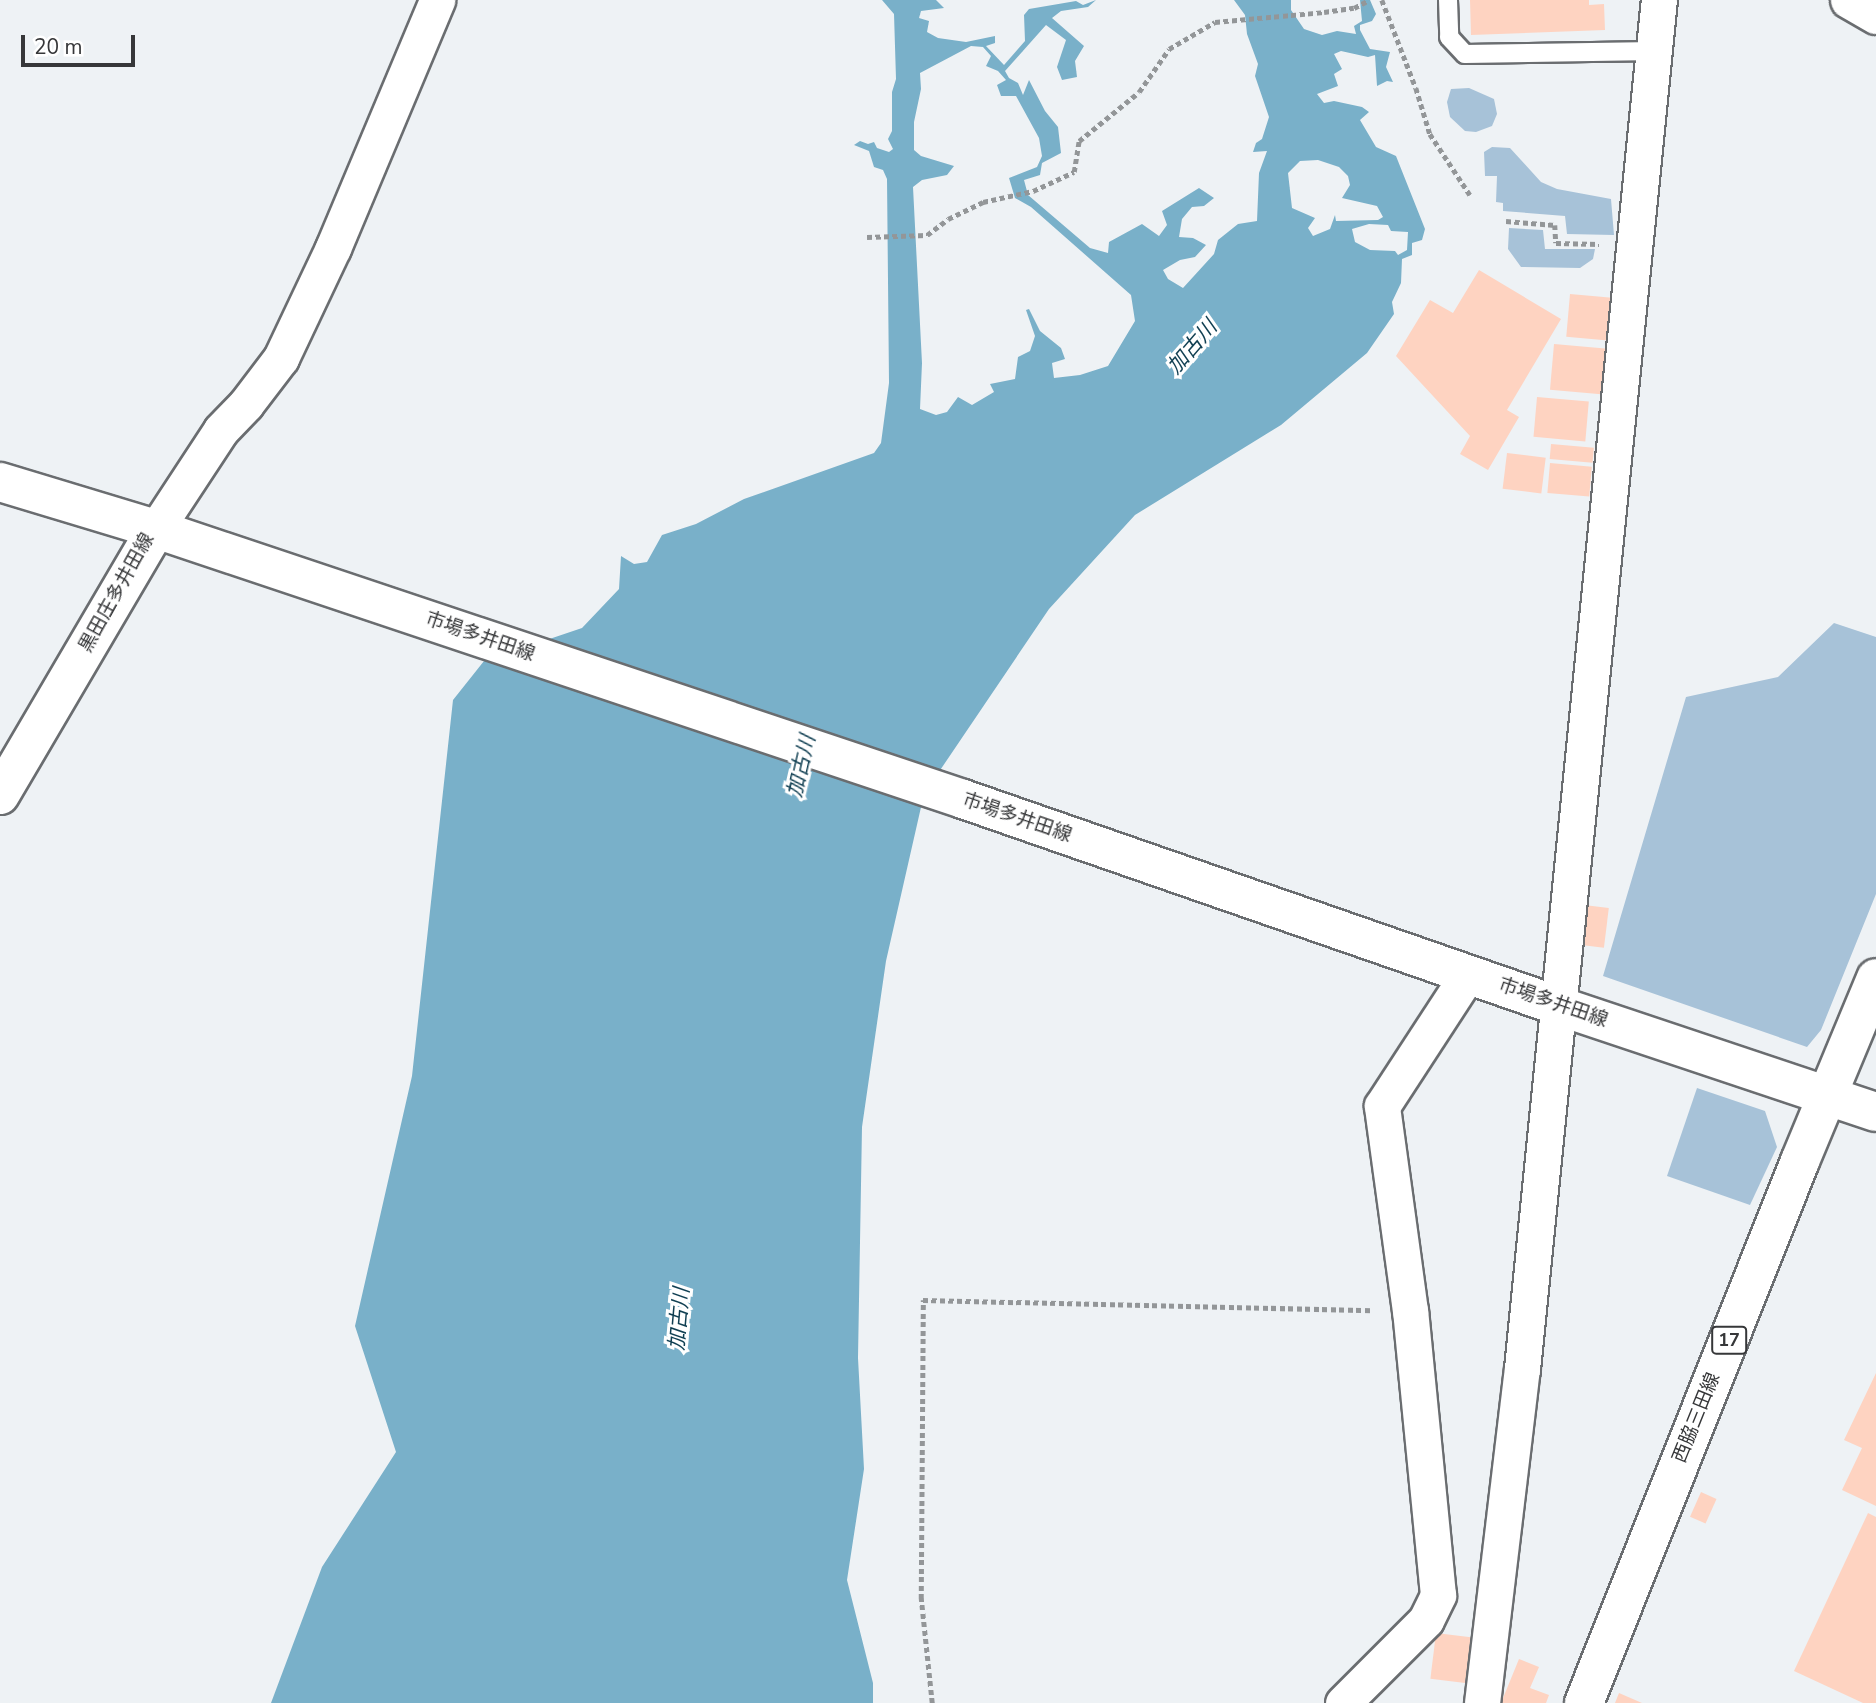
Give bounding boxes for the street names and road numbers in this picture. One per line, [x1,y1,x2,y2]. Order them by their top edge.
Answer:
street label: 黒田庄多井田線 [75,529,159,657]
street label: 市場多井田線 [422,608,538,666]
street label: 市場多井田線 [959,789,1075,847]
street label: 市場多井田線 [1495,974,1611,1032]
road number: 17 [1710,1325,1748,1354]
street label: 西脇三田線 [1669,1370,1725,1466]

